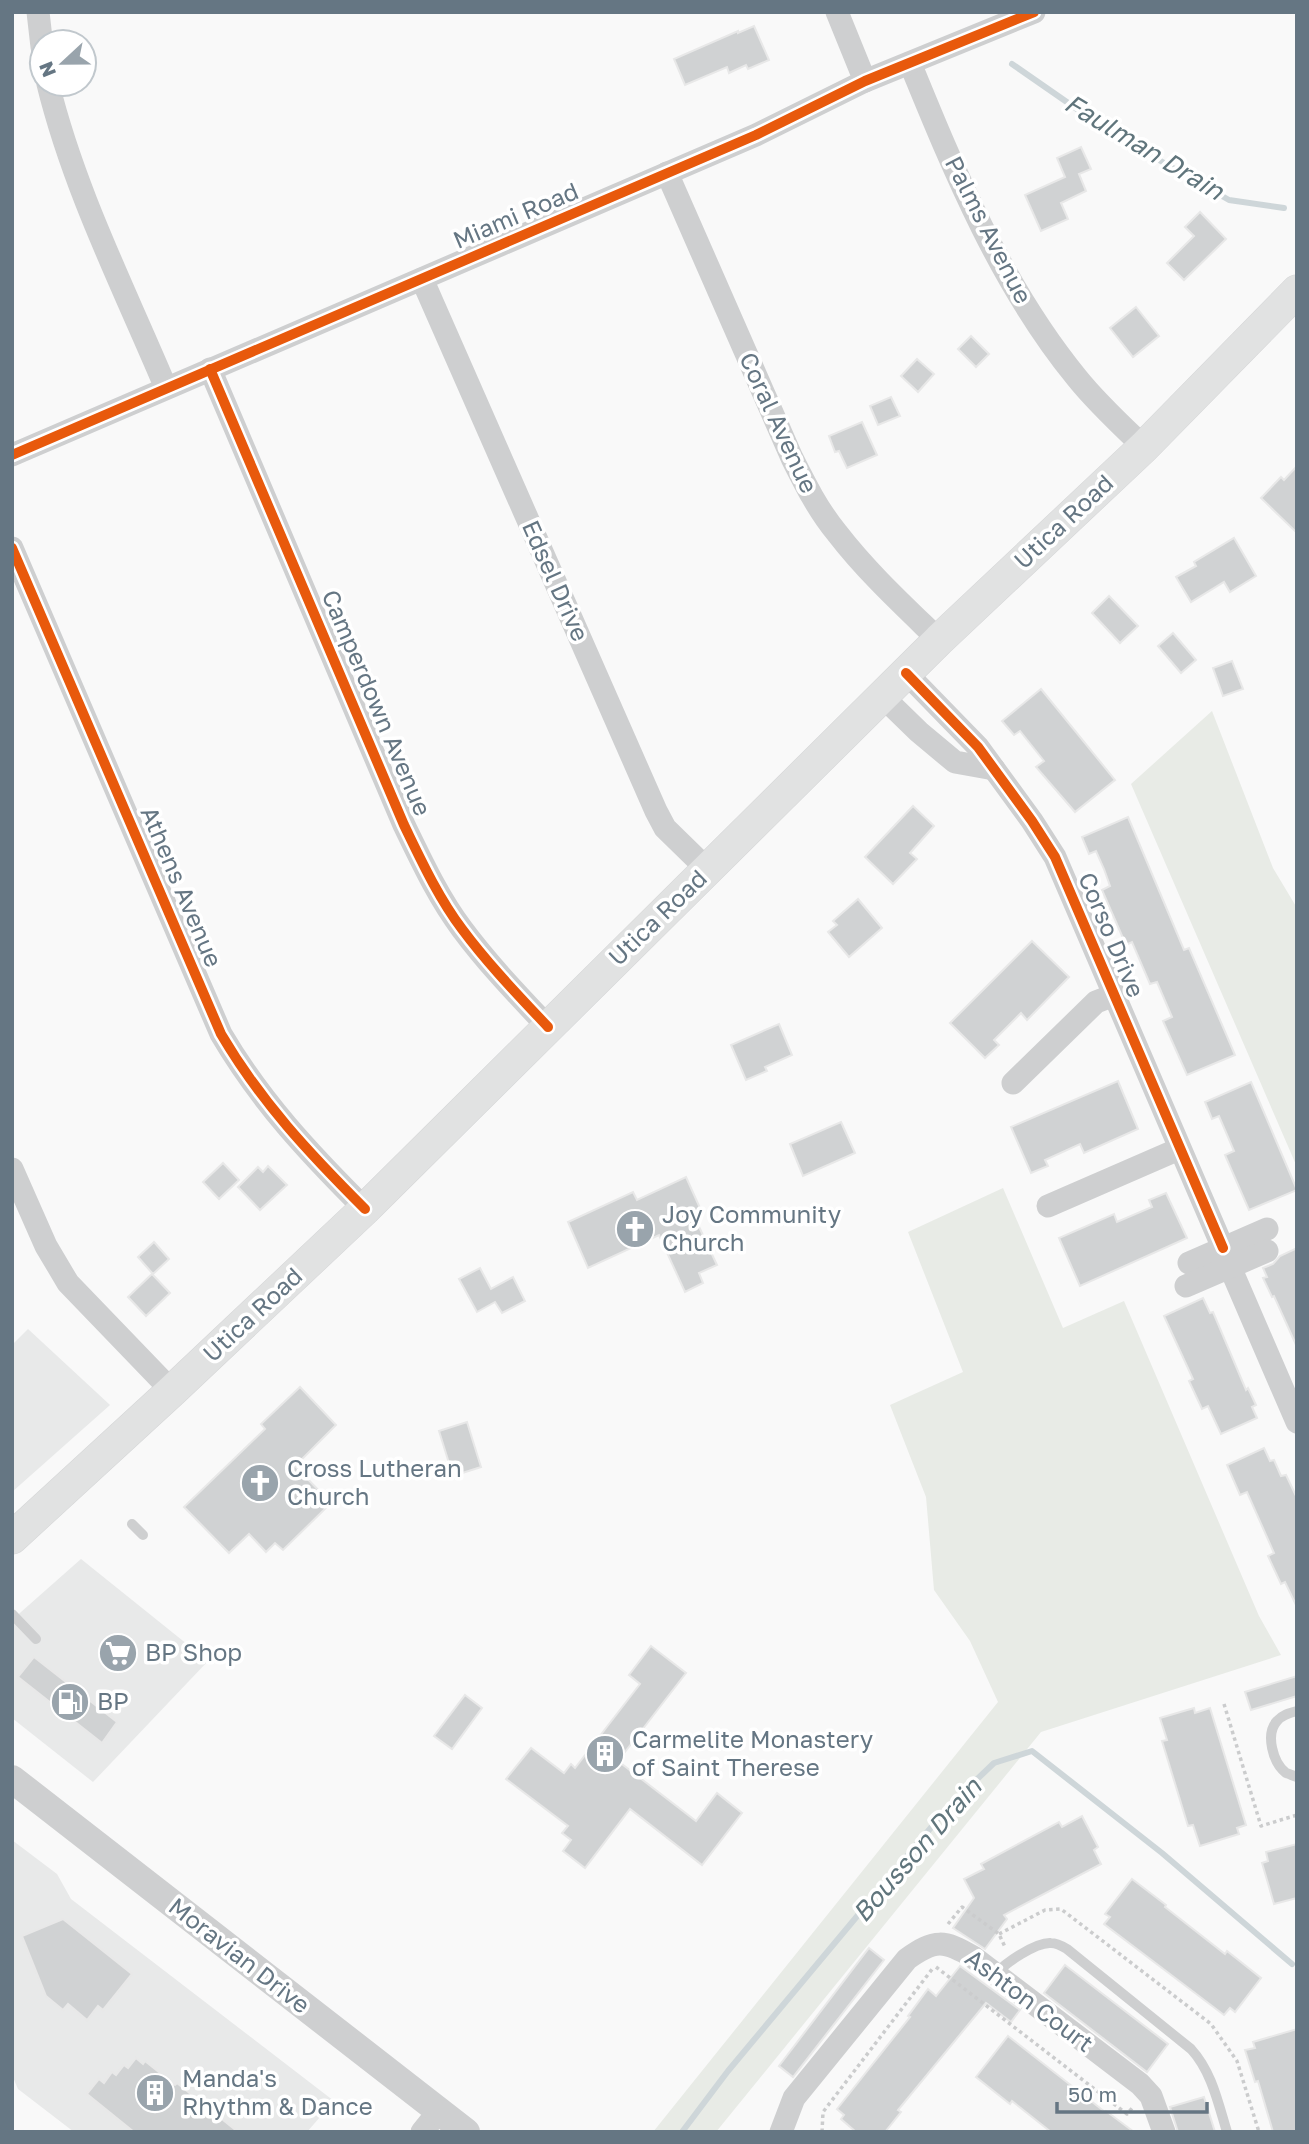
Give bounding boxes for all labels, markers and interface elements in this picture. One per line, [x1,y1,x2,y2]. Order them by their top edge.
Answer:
north arrow [28,28,98,98]
text: N [33,59,60,81]
water label: Faulman Drain [1059,87,1230,207]
street label: Palms Avenue [940,151,1039,308]
street label: Miami Road [448,175,582,254]
street label: Coral Avenue [734,347,825,497]
street label: Utica Road [1007,468,1119,574]
street label: Edsel Drive [517,516,596,645]
street label: Camperdown Avenue [317,585,438,820]
street label: Athens Avenue [136,802,229,971]
street label: Utica Road [602,863,712,971]
street label: Corso Drive [1073,868,1152,1001]
place label: Joy Community Church [662,1199,841,1256]
church icon: Joy Community Church [614,1208,656,1250]
street label: Utica Road [196,1261,308,1367]
place label: Cross Lutheran Church [287,1453,462,1510]
church icon: Cross Lutheran Church [239,1462,281,1504]
supermarket icon: BP Shop [97,1632,139,1674]
place label: BP Shop [145,1637,242,1666]
fuel station icon: BP [49,1681,91,1723]
place label: BP [97,1686,129,1715]
place label: Carmelite Monastery of Saint Therese [632,1724,873,1781]
building icon: Carmelite Monastery of Saint Therese [584,1733,626,1775]
water label: Bousson Drain [846,1771,988,1928]
street label: Moravian Drive [164,1891,316,2019]
street label: Ashton Court [960,1942,1100,2057]
place label: Manda's Rhythm & Dance [182,2063,373,2120]
scale bar [1057,2070,1208,2114]
building icon: Manda's Rhythm & Dance [134,2072,176,2114]
text: 50 m [1068,2081,1117,2107]

